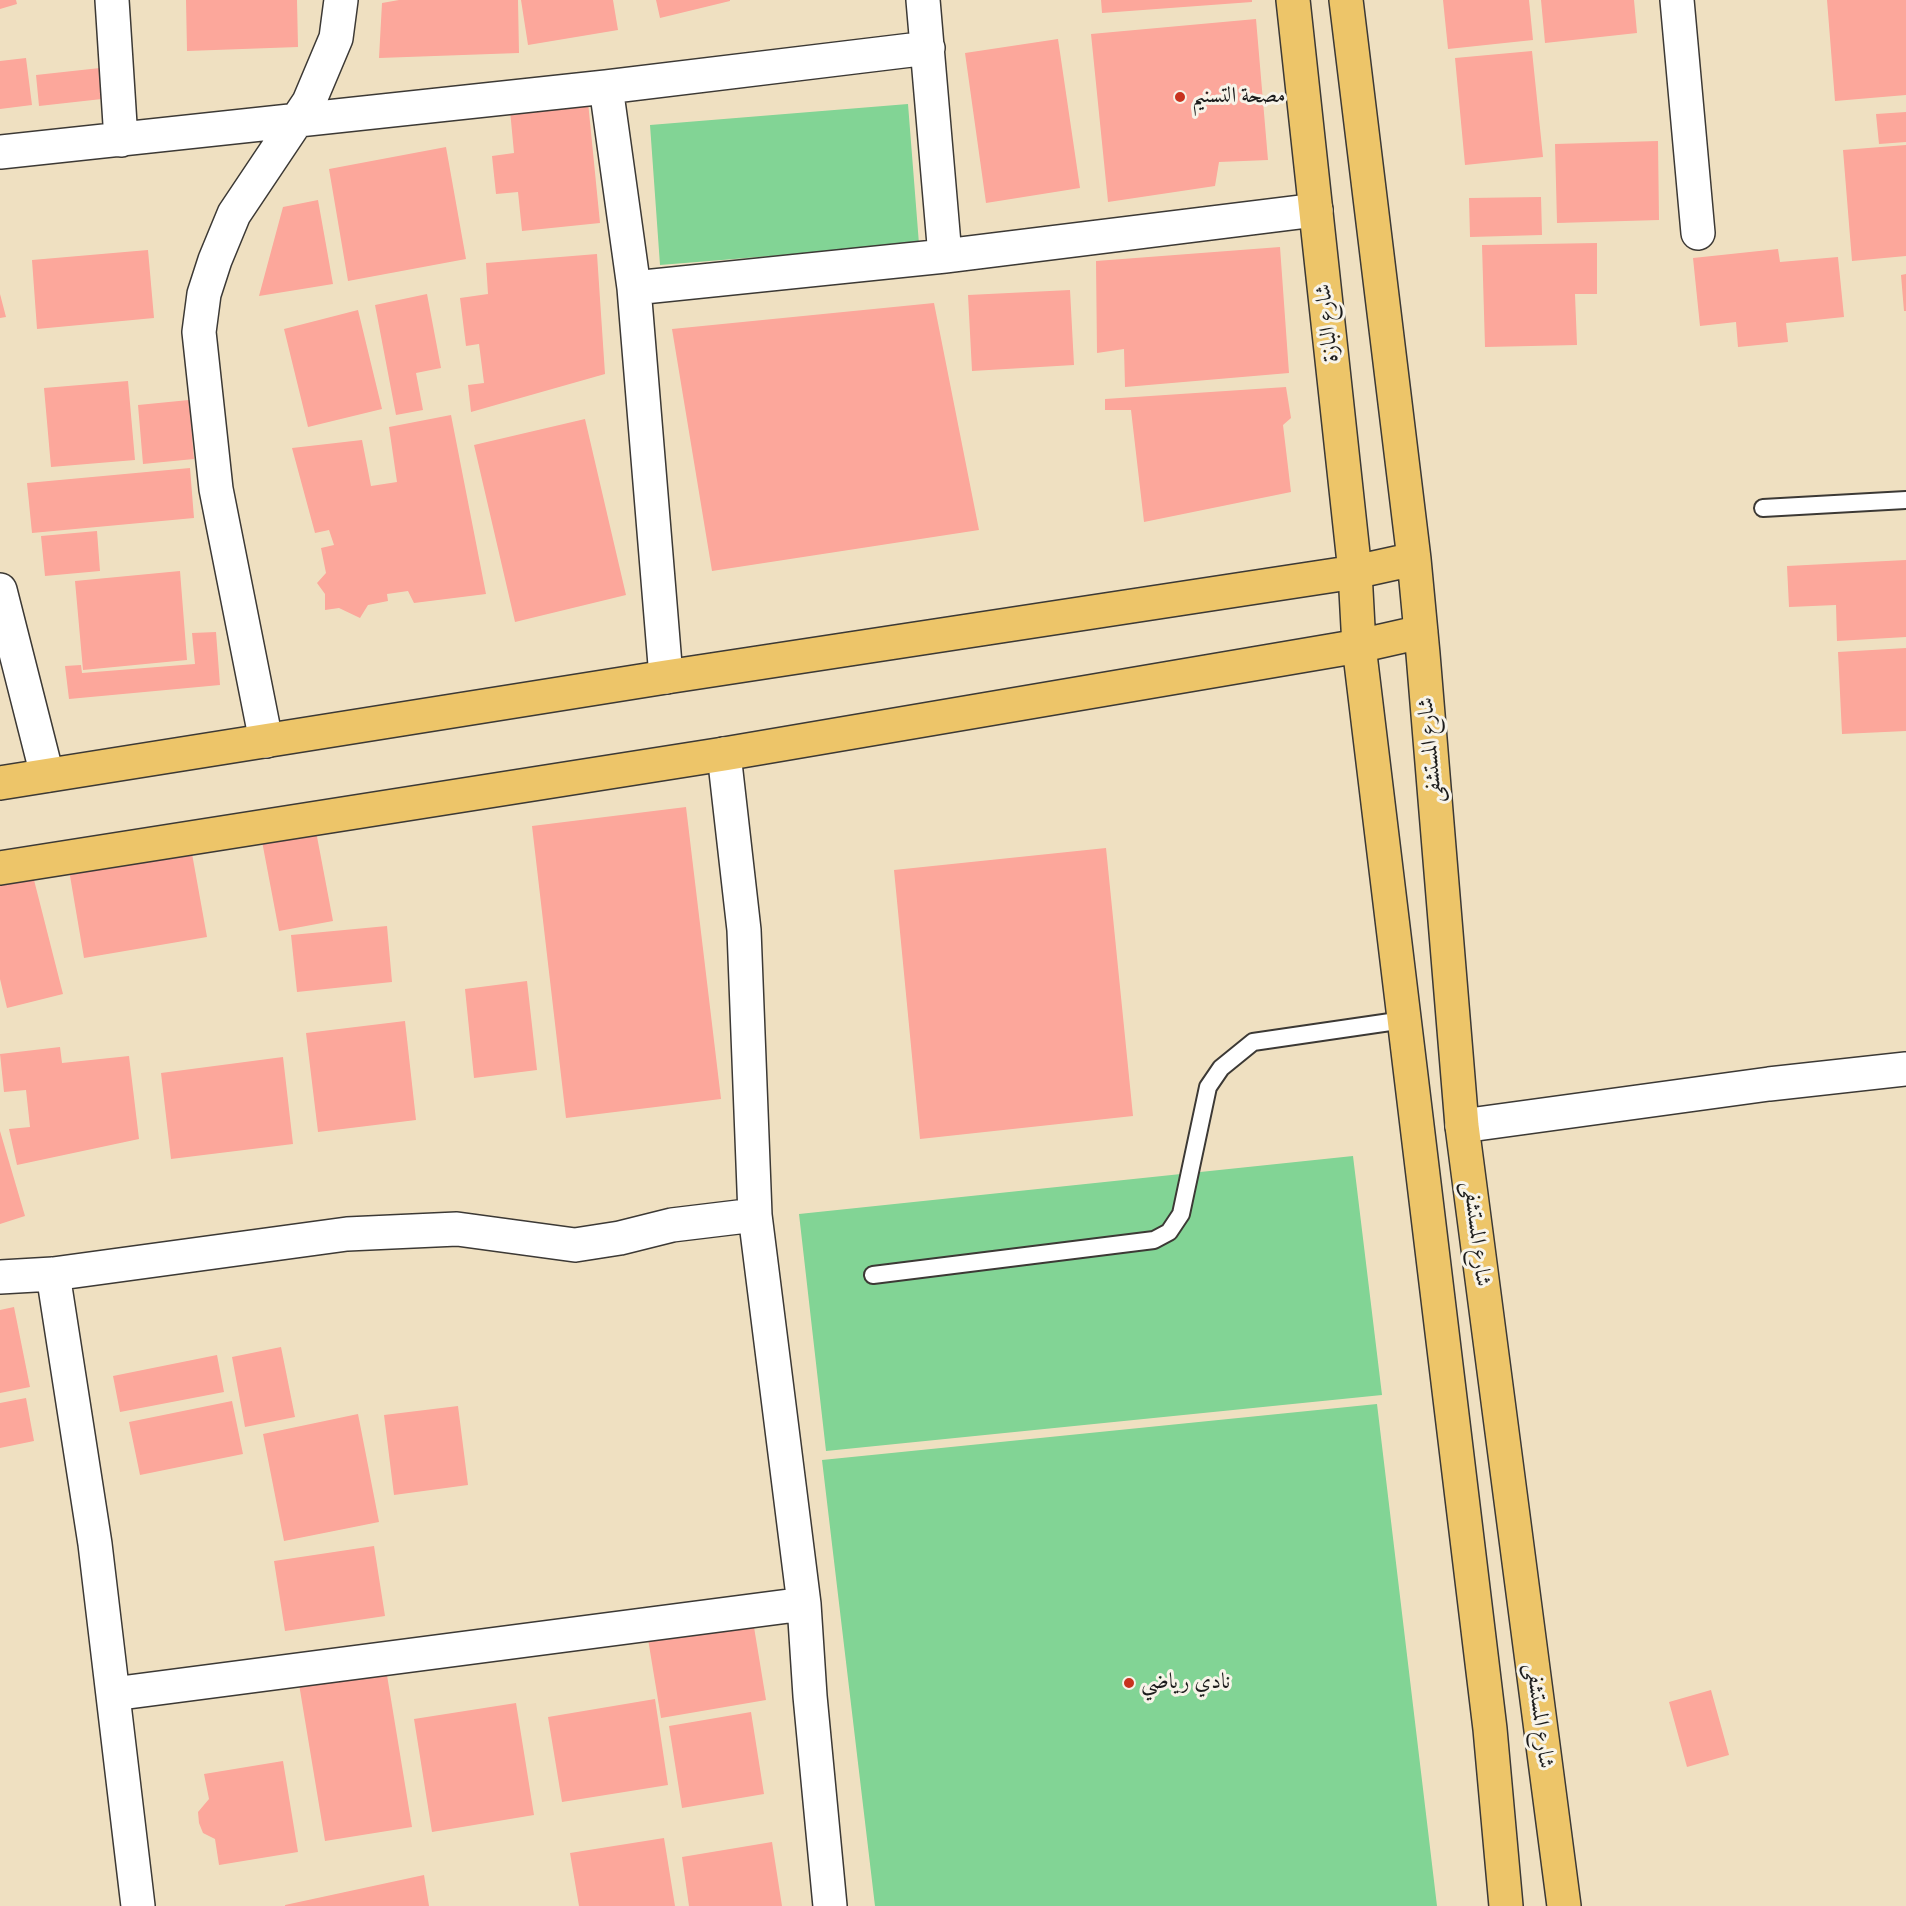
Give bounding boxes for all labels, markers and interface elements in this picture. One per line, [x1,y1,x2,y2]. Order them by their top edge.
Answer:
place label: مصحة التسنيم [1192,84,1285,110]
marker: مصحة التسنيم [1173,90,1187,104]
street label: شارع البازة [1311,282,1345,364]
street label: شارع المستشفى [1413,696,1449,804]
street label: شارع المستشفى [1456,1180,1496,1288]
street label: شارع المستشفى [1519,1662,1559,1770]
place label: نادي رياضي [1141,1670,1230,1696]
marker: نادي رياضي [1122,1676,1136,1690]

